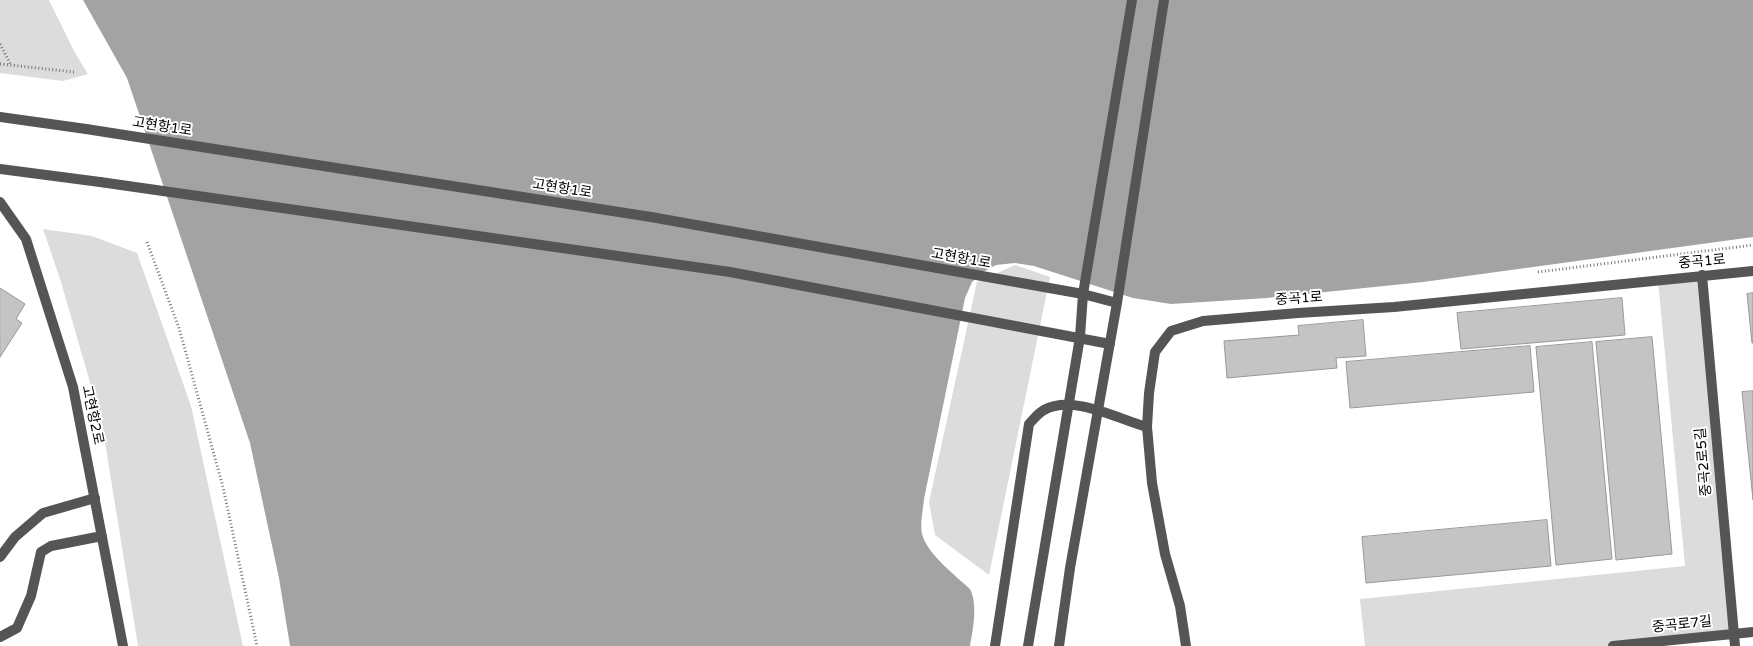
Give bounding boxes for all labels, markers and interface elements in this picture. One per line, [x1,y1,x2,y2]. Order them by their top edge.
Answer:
street label: 고현항1로 [131,114,193,140]
street label: 고현항1로 [531,176,593,202]
street label: 고현항1로 [930,245,992,273]
street label: 중곡1로 [1678,252,1726,272]
street label: 중곡1로 [1275,289,1323,309]
street label: 고현항2로 [78,384,106,446]
street label: 중곡2로5길 [1693,427,1715,497]
street label: 중곡로7길 [1651,613,1713,637]

